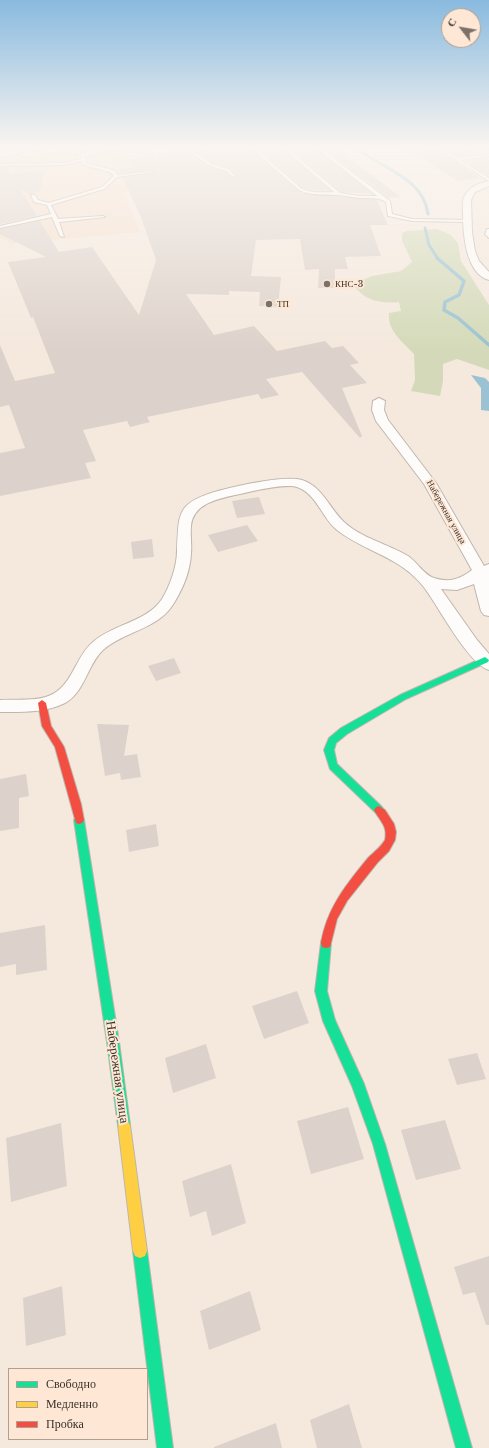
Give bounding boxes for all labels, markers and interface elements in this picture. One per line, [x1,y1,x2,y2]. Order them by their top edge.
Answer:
north arrow [441,8,481,48]
text: С [444,15,460,29]
marker: КНС-3 [322,279,332,289]
place label: КНС-3 [335,279,363,289]
marker: ТП [264,299,274,309]
place label: ТП [277,299,289,309]
street label: Набережная улица [424,478,468,546]
street label: Набережная улица [102,1020,132,1124]
legend [8,1368,148,1440]
text: Свободно [46,1376,96,1391]
text: Медленно [46,1396,98,1411]
text: Пробка [46,1416,84,1431]

